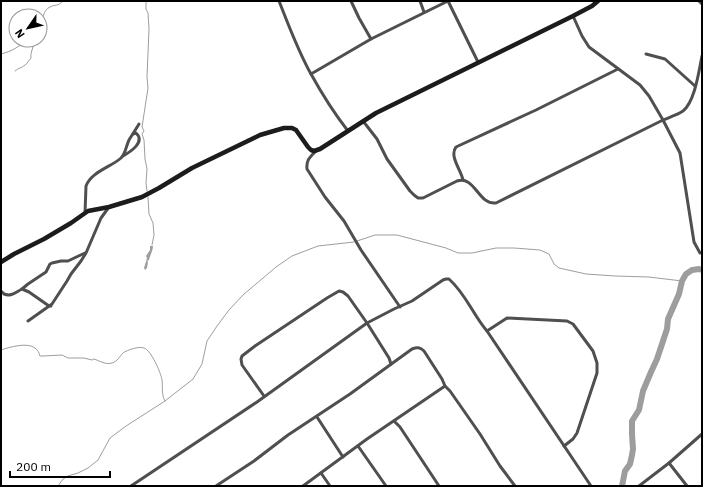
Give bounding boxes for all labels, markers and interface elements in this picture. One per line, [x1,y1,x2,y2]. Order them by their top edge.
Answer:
north arrow [8,8,48,48]
text: N [12,26,28,41]
scale bar [10,453,110,479]
text: 200 m [16,459,51,474]

